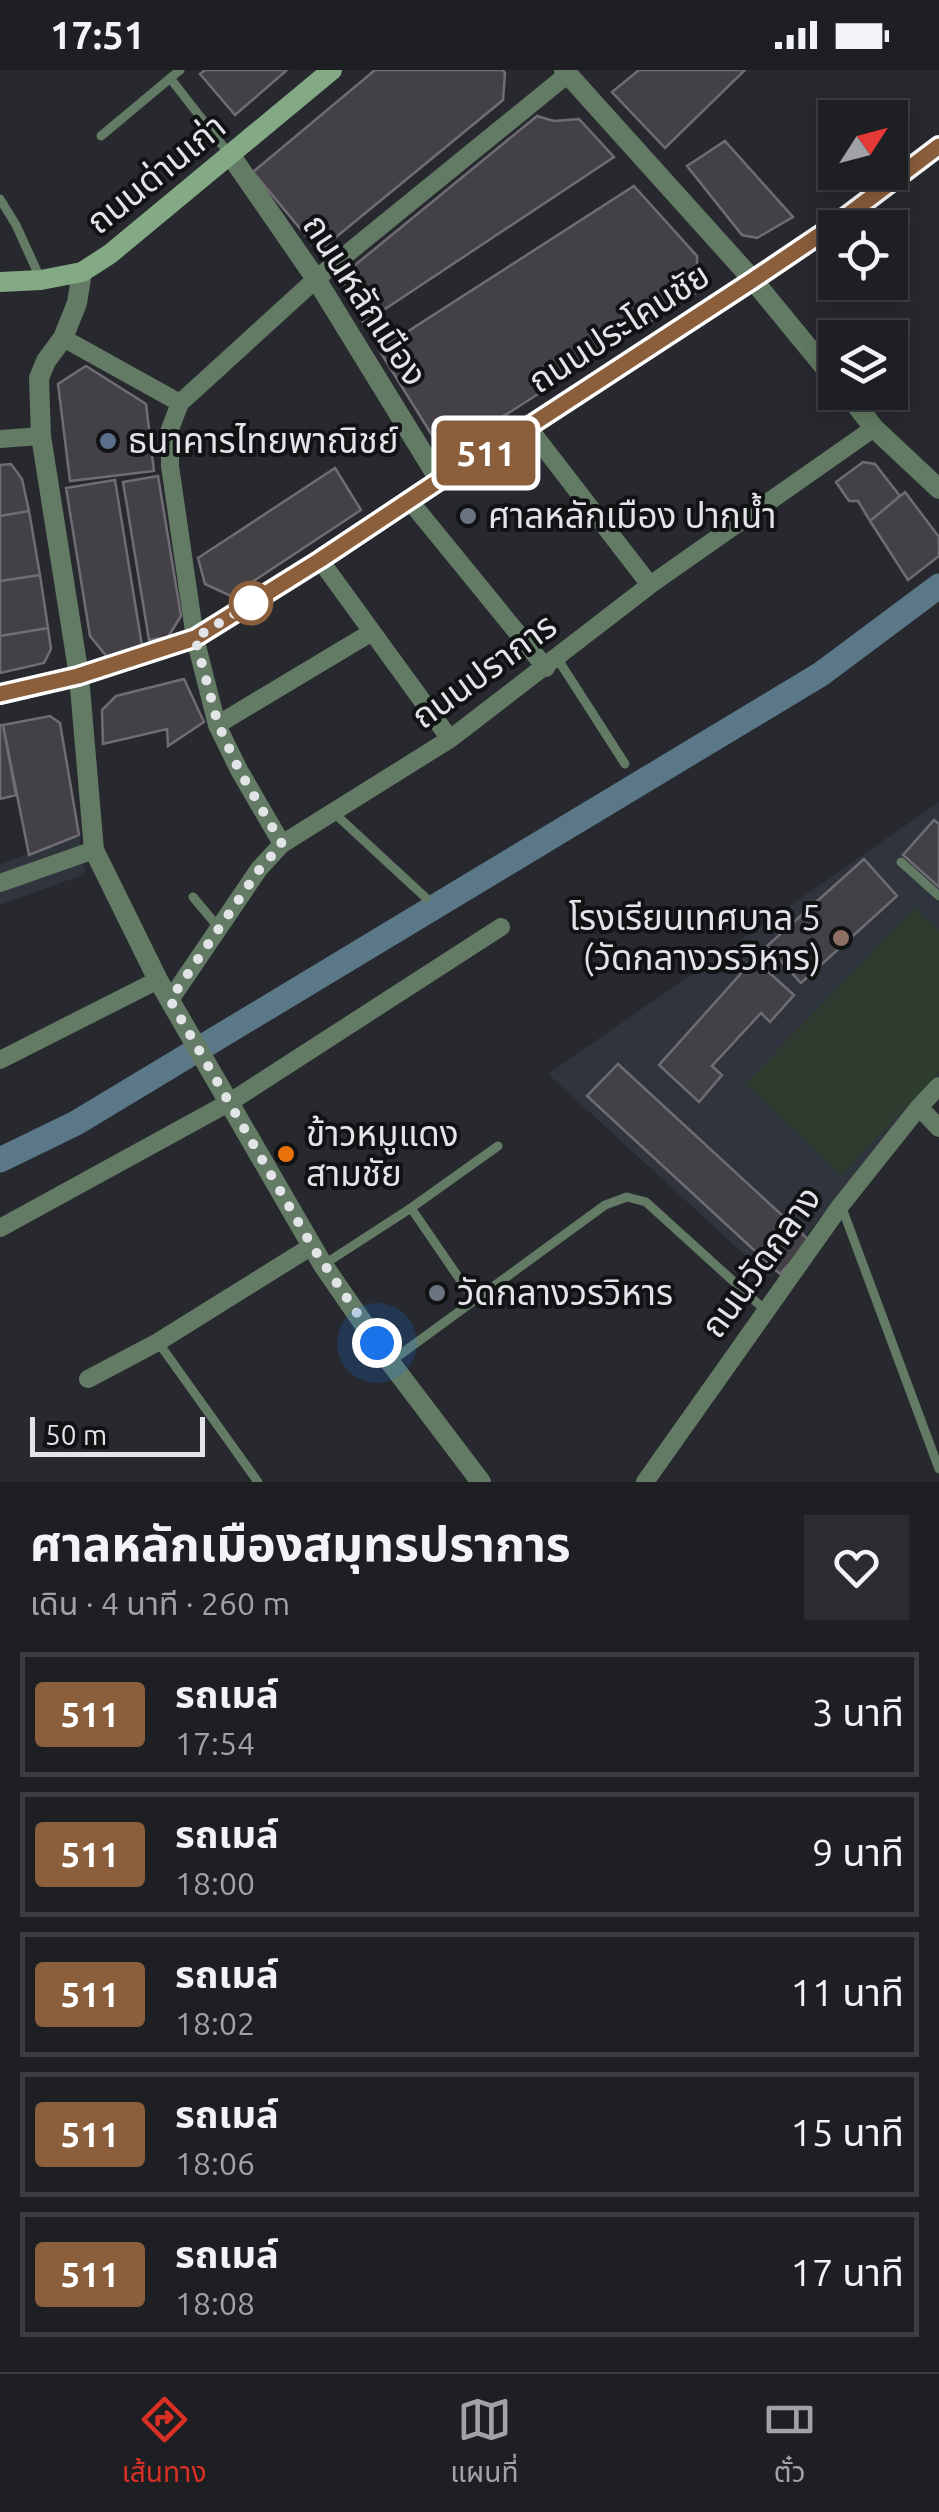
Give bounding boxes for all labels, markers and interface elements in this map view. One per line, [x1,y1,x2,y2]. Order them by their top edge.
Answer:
text: 17:51 [50,14,145,56]
north arrow [818,100,908,190]
map controls [818,100,908,410]
street label: ถนนด่านเก่า [78,105,233,241]
street label: ถนนหลักเมือง [296,206,436,393]
button: locate [818,210,908,300]
street label: ถนนประโคนชัย [521,254,716,400]
button: layers [818,320,908,410]
place label: ธนาคารไทยพาณิชย์ [128,420,399,460]
line badge: 511 [428,420,544,486]
marker: ธนาคารไทยพาณิชย์ [97,430,119,452]
text: 511 [456,433,516,473]
place label: ศาลหลักเมือง ปากน้ำ [488,492,776,535]
marker: ศาลหลักเมือง ปากน้ำ [457,505,479,527]
unlabelled marker [230,582,272,624]
street label: ถนนปราการ [403,604,563,736]
place label: โรงเรียนเทศบาล 5 (วัดกลางวรวิหาร) [569,897,821,977]
marker: โรงเรียนเทศบาล 5 (วัดกลางวรวิหาร) [830,927,852,949]
place label: ข้าวหมูแดง สามชัย [306,1113,459,1193]
marker: ข้าวหมูแดง สามชัย [275,1143,297,1165]
street label: ถนนวัดกลาง [692,1178,828,1345]
place label: วัดกลางวรวิหาร [457,1272,673,1312]
marker: วัดกลางวรวิหาร [426,1282,448,1304]
your location [352,1318,402,1368]
scale bar [30,1412,205,1456]
text: 50 m [45,1419,107,1450]
button: heart [804,1515,909,1620]
text: ศาลหลักเมืองสมุทรปราการ [30,1516,571,1570]
text: เดิน · 4 นาที · 260 m [30,1585,290,1621]
text: รถเมล์ [175,1673,279,1715]
text: 3 นาที [812,1691,904,1733]
text: 511 [60,1694,120,1734]
text: 17:54 [175,1725,255,1761]
text: รถเมล์ [175,1813,279,1855]
text: 9 นาที [812,1831,904,1873]
text: 511 [60,1834,120,1874]
text: 18:00 [175,1865,255,1901]
text: รถเมล์ [175,1953,279,1995]
text: 11 นาที [791,1971,904,2013]
text: 511 [60,1974,120,2014]
text: 18:02 [175,2005,255,2041]
text: รถเมล์ [175,2093,279,2135]
text: 15 นาที [791,2111,904,2153]
text: 511 [60,2114,120,2154]
text: 18:06 [175,2145,255,2181]
text: รถเมล์ [175,2233,279,2275]
text: 17 นาที [791,2251,904,2293]
text: 511 [60,2254,120,2294]
text: 18:08 [175,2285,255,2321]
tab: เส้นทาง [122,2392,206,2495]
tab: แผนที่ [450,2392,518,2495]
tab: ตั๋ว [762,2392,817,2495]

